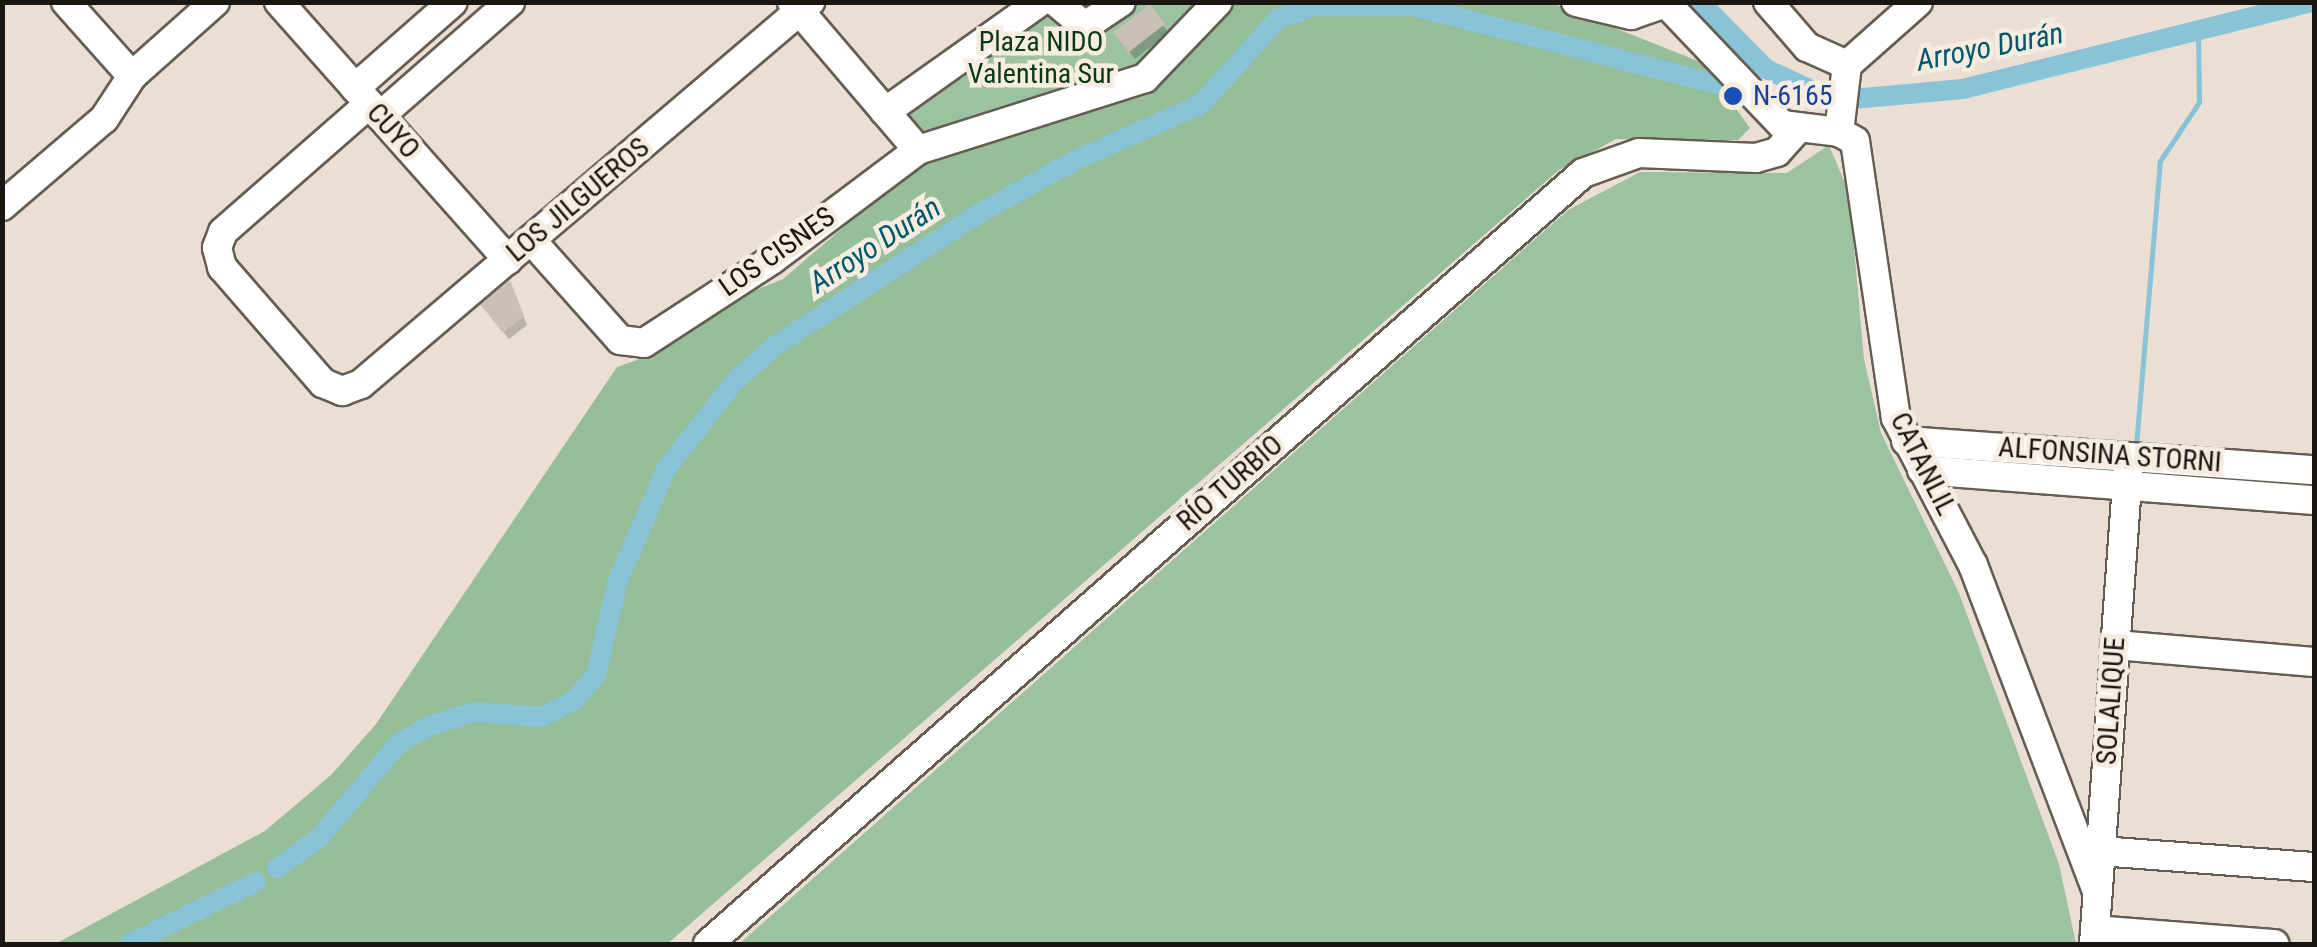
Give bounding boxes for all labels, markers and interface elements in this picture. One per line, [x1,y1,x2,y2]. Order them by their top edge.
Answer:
water label: Arroyo Durán [1913,15,2067,79]
park label: Plaza NIDO Valentina Sur [968,25,1114,91]
place label: N-6165 [1753,79,1833,113]
marker: N-6165 [1722,85,1744,107]
street label: CUYO [360,96,426,166]
street label: LOS JILGUEROS [500,131,656,269]
water label: Arroyo Durán [803,189,947,301]
street label: LOS CISNES [713,200,841,304]
street label: CATANLIL [1883,407,1963,521]
street label: RÍO TURBIO [1170,428,1290,538]
street label: ALFONSINA STORNI [1997,430,2223,480]
street label: SOLALIQUE [2090,636,2132,766]

